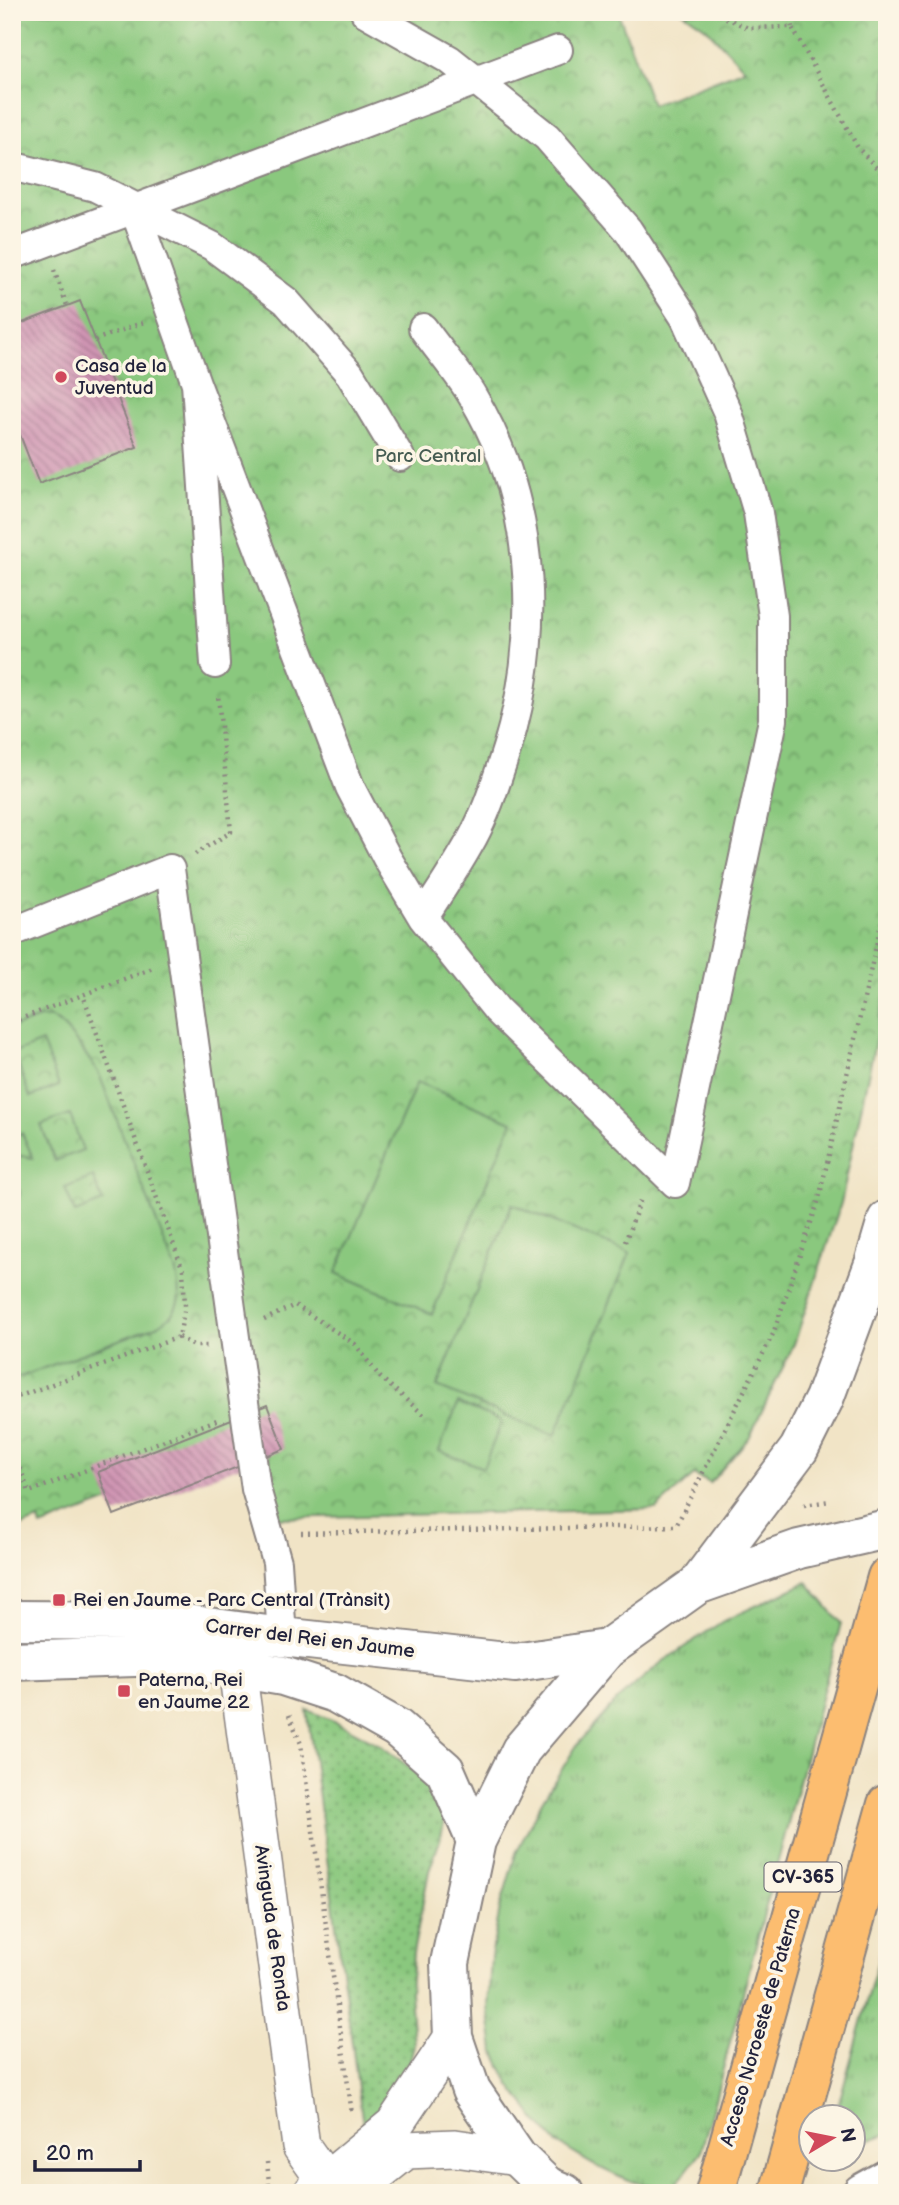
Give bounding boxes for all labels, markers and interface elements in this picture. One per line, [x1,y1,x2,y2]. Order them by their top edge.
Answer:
place label: Casa de la Juventud [75,355,167,400]
marker: Casa de la Juventud [53,369,69,385]
park label: Parc Central [375,445,481,468]
place label: Rei en Jaume - Parc Central (Trànsit) [73,1589,391,1612]
marker: Rei en Jaume - Parc Central (Trànsit) [51,1592,67,1608]
street label: Carrer del Rei en Jaume [204,1615,416,1663]
place label: Paterna, Rei en Jaume 22 [138,1669,250,1714]
marker: Paterna, Rei en Jaume 22 [116,1683,132,1699]
street label: Avinguda de Ronda [249,1843,295,2013]
road number: CV-365 [764,1863,842,1892]
street label: Acceso Noroeste de Paterna [716,1905,806,2149]
north arrow [797,2104,867,2174]
text: N [835,2126,860,2144]
scale bar [35,2128,140,2172]
text: 20 m [46,2141,94,2166]

